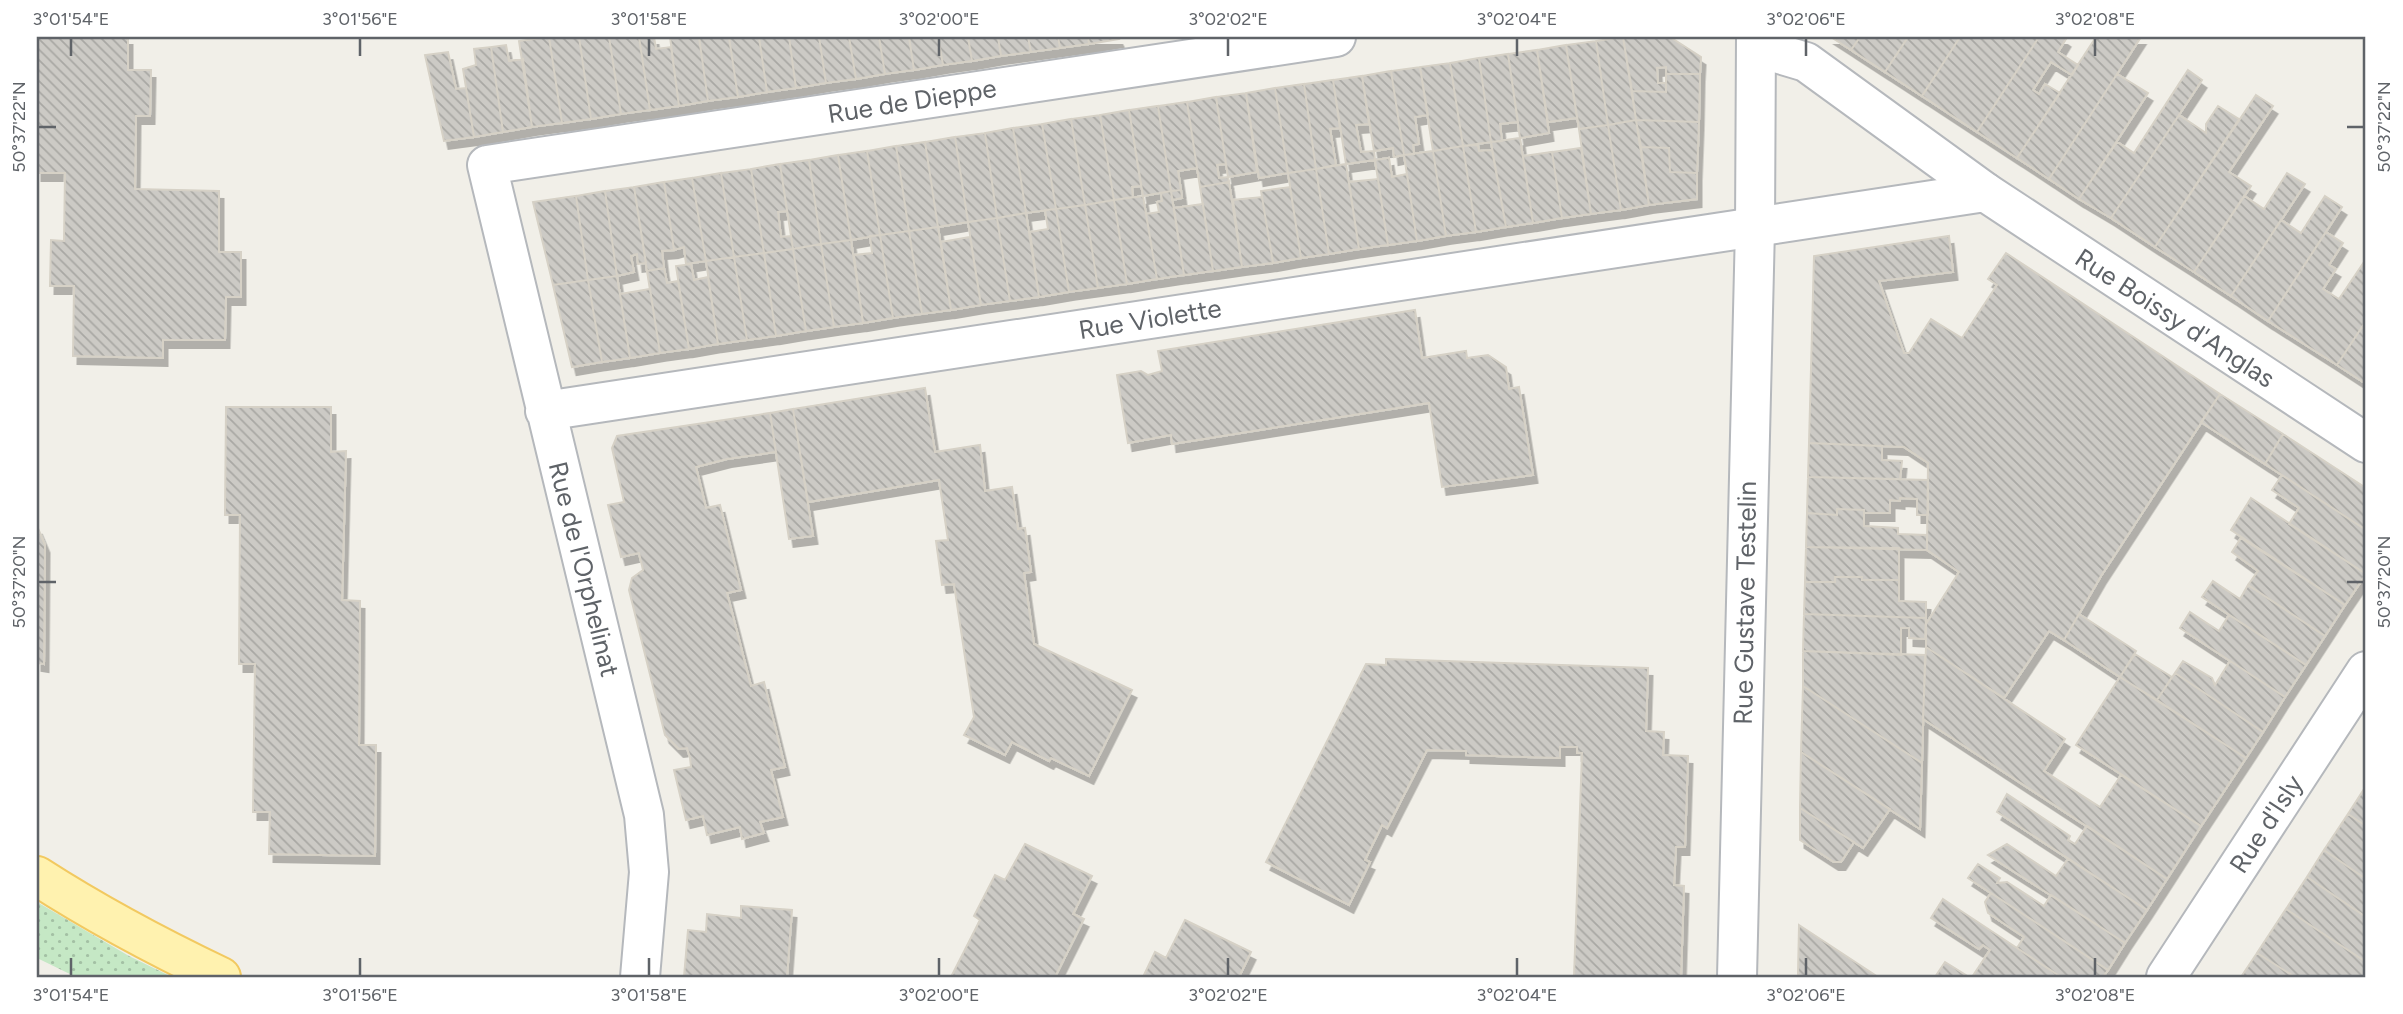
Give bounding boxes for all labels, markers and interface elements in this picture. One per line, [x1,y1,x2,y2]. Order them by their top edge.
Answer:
text: 3°01'54"E [33,8,109,30]
text: 3°01'56"E [322,8,398,30]
text: 3°01'58"E [611,8,687,30]
text: 3°02'00"E [898,8,980,30]
text: 3°02'02"E [1188,8,1268,30]
text: 3°02'04"E [1477,8,1557,30]
text: 3°02'06"E [1766,8,1846,30]
text: 3°02'08"E [2055,8,2135,30]
street label: Rue de Dieppe [825,72,999,130]
text: 50°37'22"N [8,81,30,173]
text: 50°37'22"N [2373,81,2395,173]
street label: Rue Boissy d'Anglas [2069,242,2281,394]
street label: Rue Violette [1076,292,1224,346]
street label: Rue de l'Orphelinat [542,458,626,680]
street label: Rue Gustave Testelin [1727,481,1763,725]
text: 50°37'20"N [8,536,30,628]
text: 50°37'20"N [2373,536,2395,628]
street label: Rue d'Isly [2223,769,2310,879]
text: 3°01'54"E [33,984,109,1006]
text: 3°01'56"E [322,984,398,1006]
text: 3°01'58"E [611,984,687,1006]
text: 3°02'00"E [898,984,980,1006]
text: 3°02'02"E [1188,984,1268,1006]
text: 3°02'04"E [1477,984,1557,1006]
text: 3°02'06"E [1766,984,1846,1006]
text: 3°02'08"E [2055,984,2135,1006]

